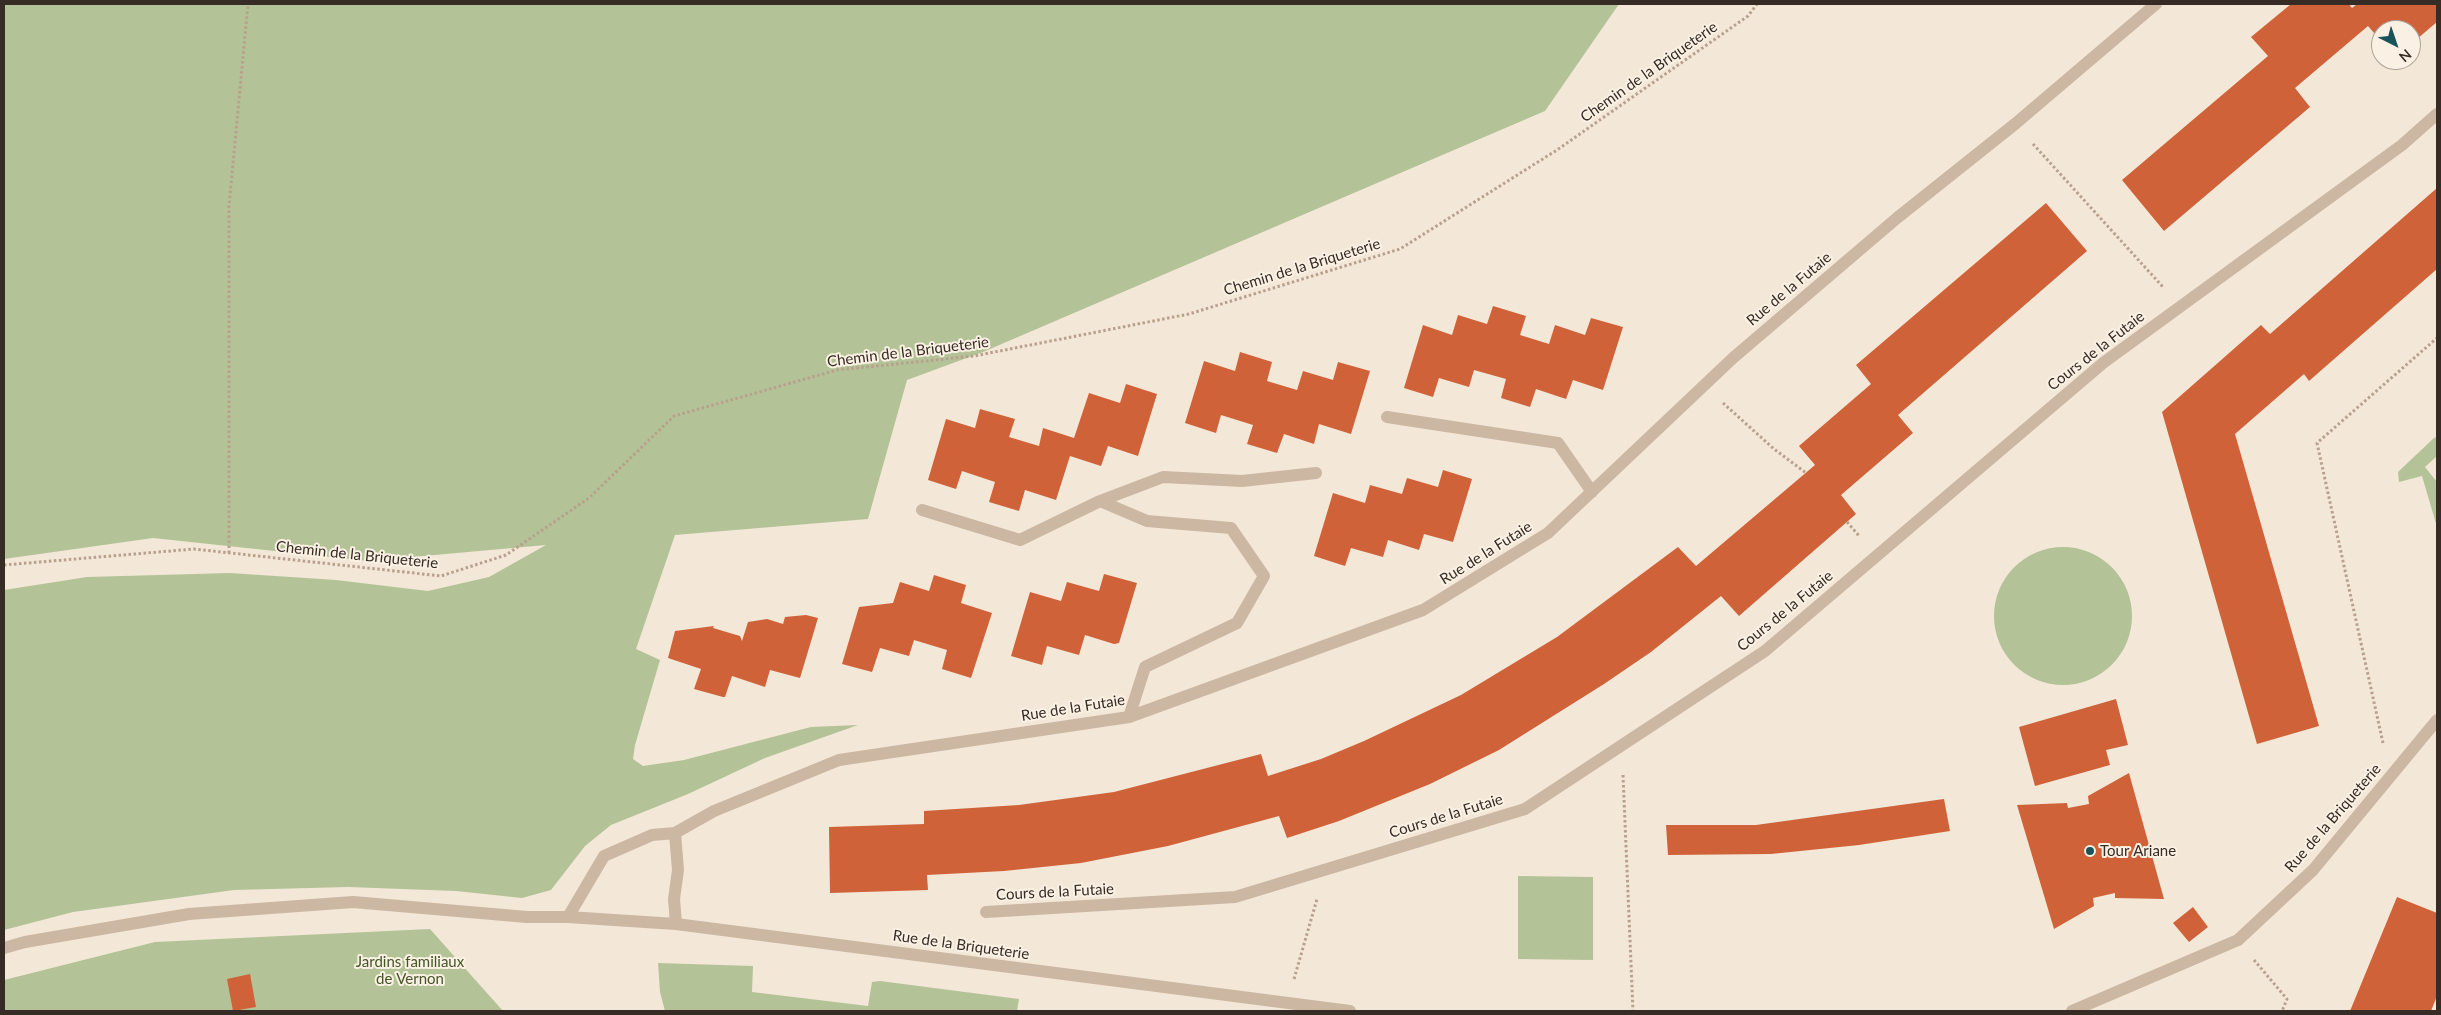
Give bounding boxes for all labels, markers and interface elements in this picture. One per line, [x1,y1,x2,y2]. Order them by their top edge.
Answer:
street label: Chemin de la Briqueterie [1577,18,1721,126]
north arrow [2371,20,2421,70]
text: N [2396,46,2415,66]
street label: Chemin de la Briqueterie [1221,235,1383,299]
street label: Rue de la Futaie [1743,248,1835,330]
street label: Cours de la Futaie [2044,308,2148,394]
street label: Chemin de la Briqueterie [826,333,990,371]
street label: Rue de la Futaie [1437,518,1535,588]
street label: Chemin de la Briqueterie [275,538,439,572]
street label: Cours de la Futaie [1733,567,1837,655]
street label: Rue de la Futaie [1020,691,1126,725]
street label: Rue de la Briqueterie [2281,760,2385,876]
street label: Cours de la Futaie [1387,790,1505,842]
place label: Tour Ariane [2100,842,2176,860]
marker: Tour Ariane [2084,845,2096,857]
street label: Cours de la Futaie [996,880,1114,904]
street label: Rue de la Briqueterie [892,927,1030,963]
park label: Jardins familiaux de Vernon [356,953,464,988]

